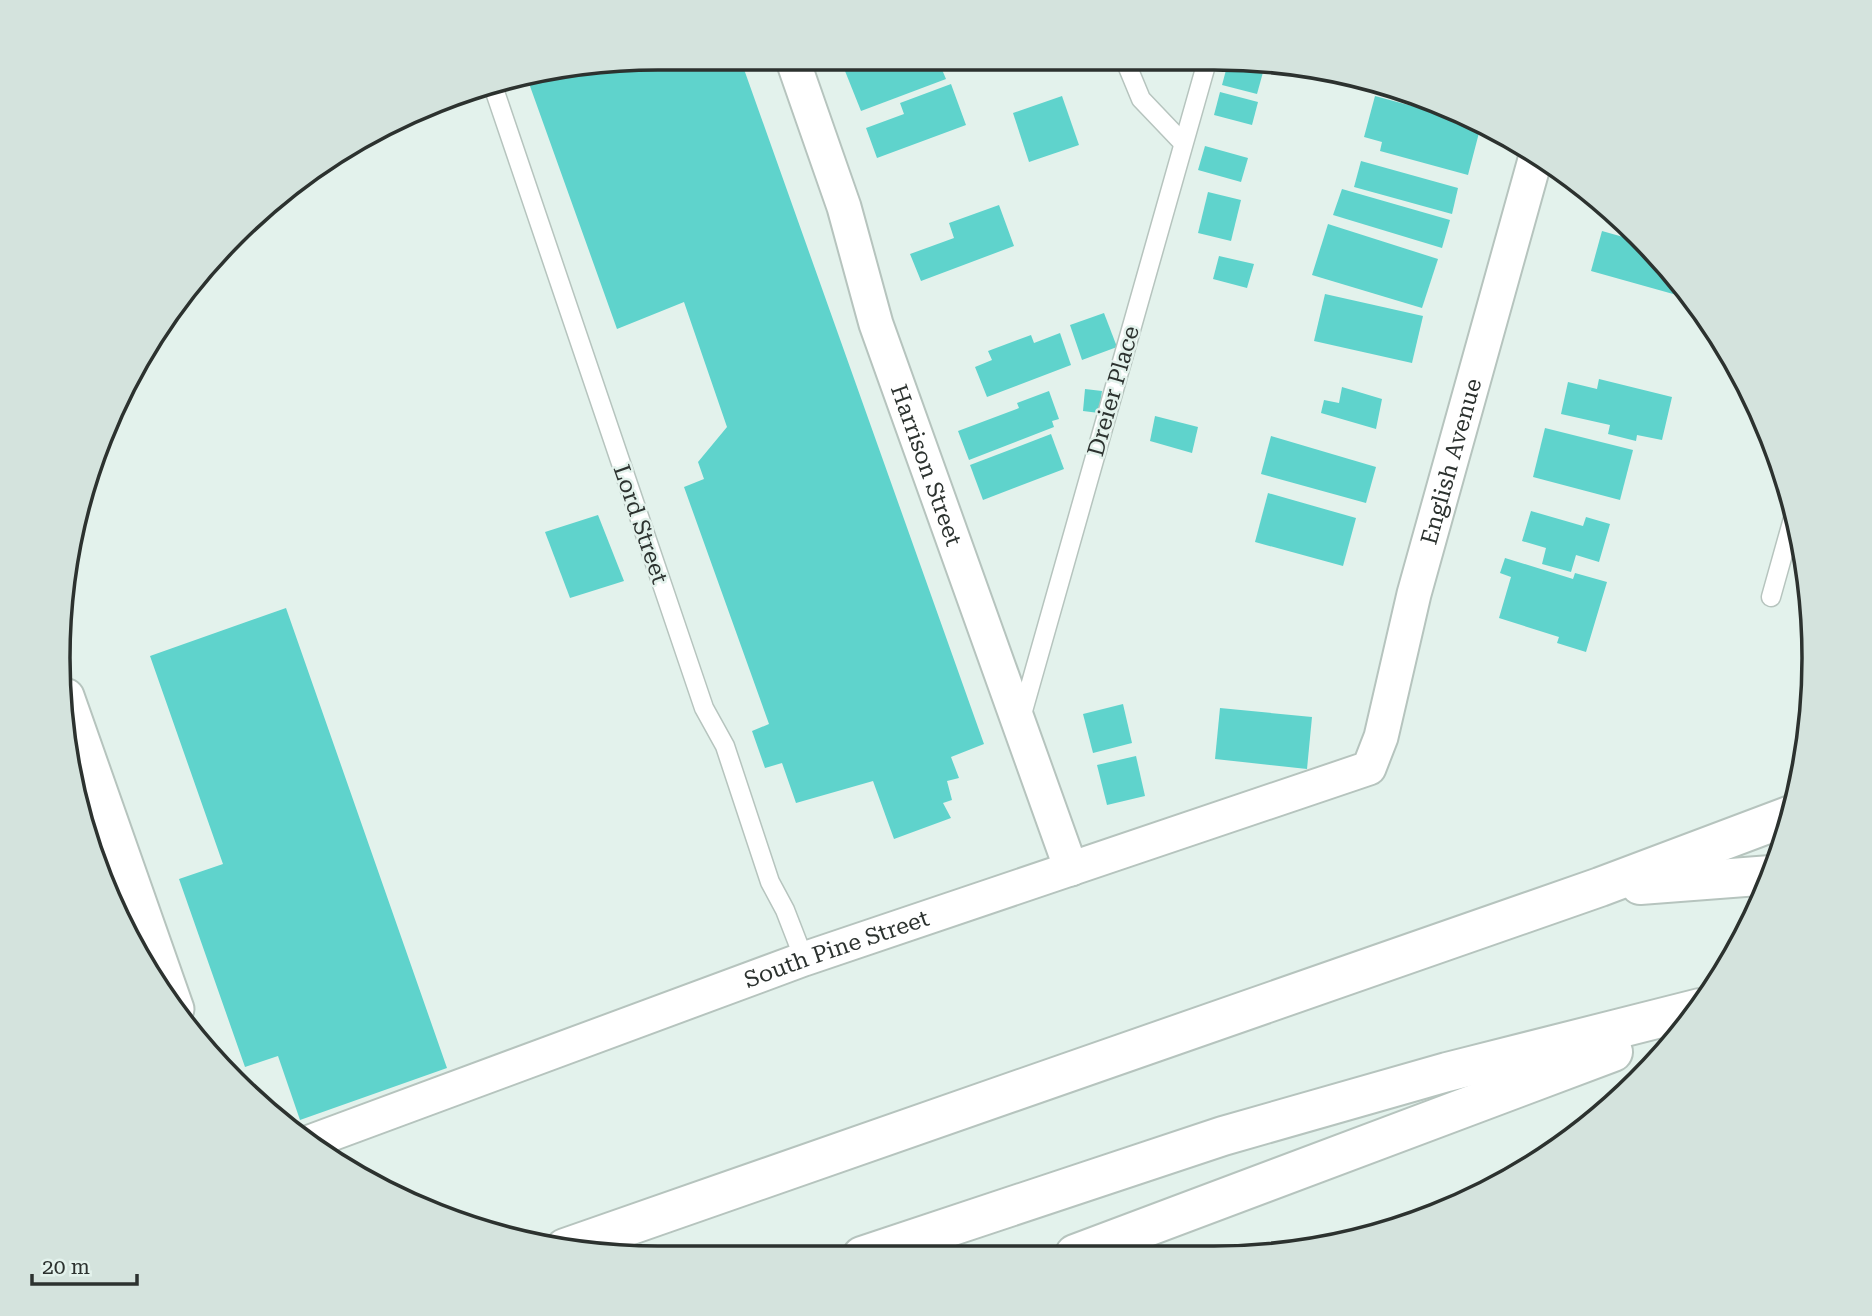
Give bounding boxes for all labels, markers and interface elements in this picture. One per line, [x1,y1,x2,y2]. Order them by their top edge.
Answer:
street label: Dreier Place [1082,323,1145,459]
street label: English Avenue [1415,375,1487,548]
street label: Harrison Street [885,381,967,550]
street label: Lord Street [608,461,674,588]
street label: South Pine Street [740,905,933,994]
scale bar [32,1242,136,1286]
text: 20 m [42,1255,90,1279]

